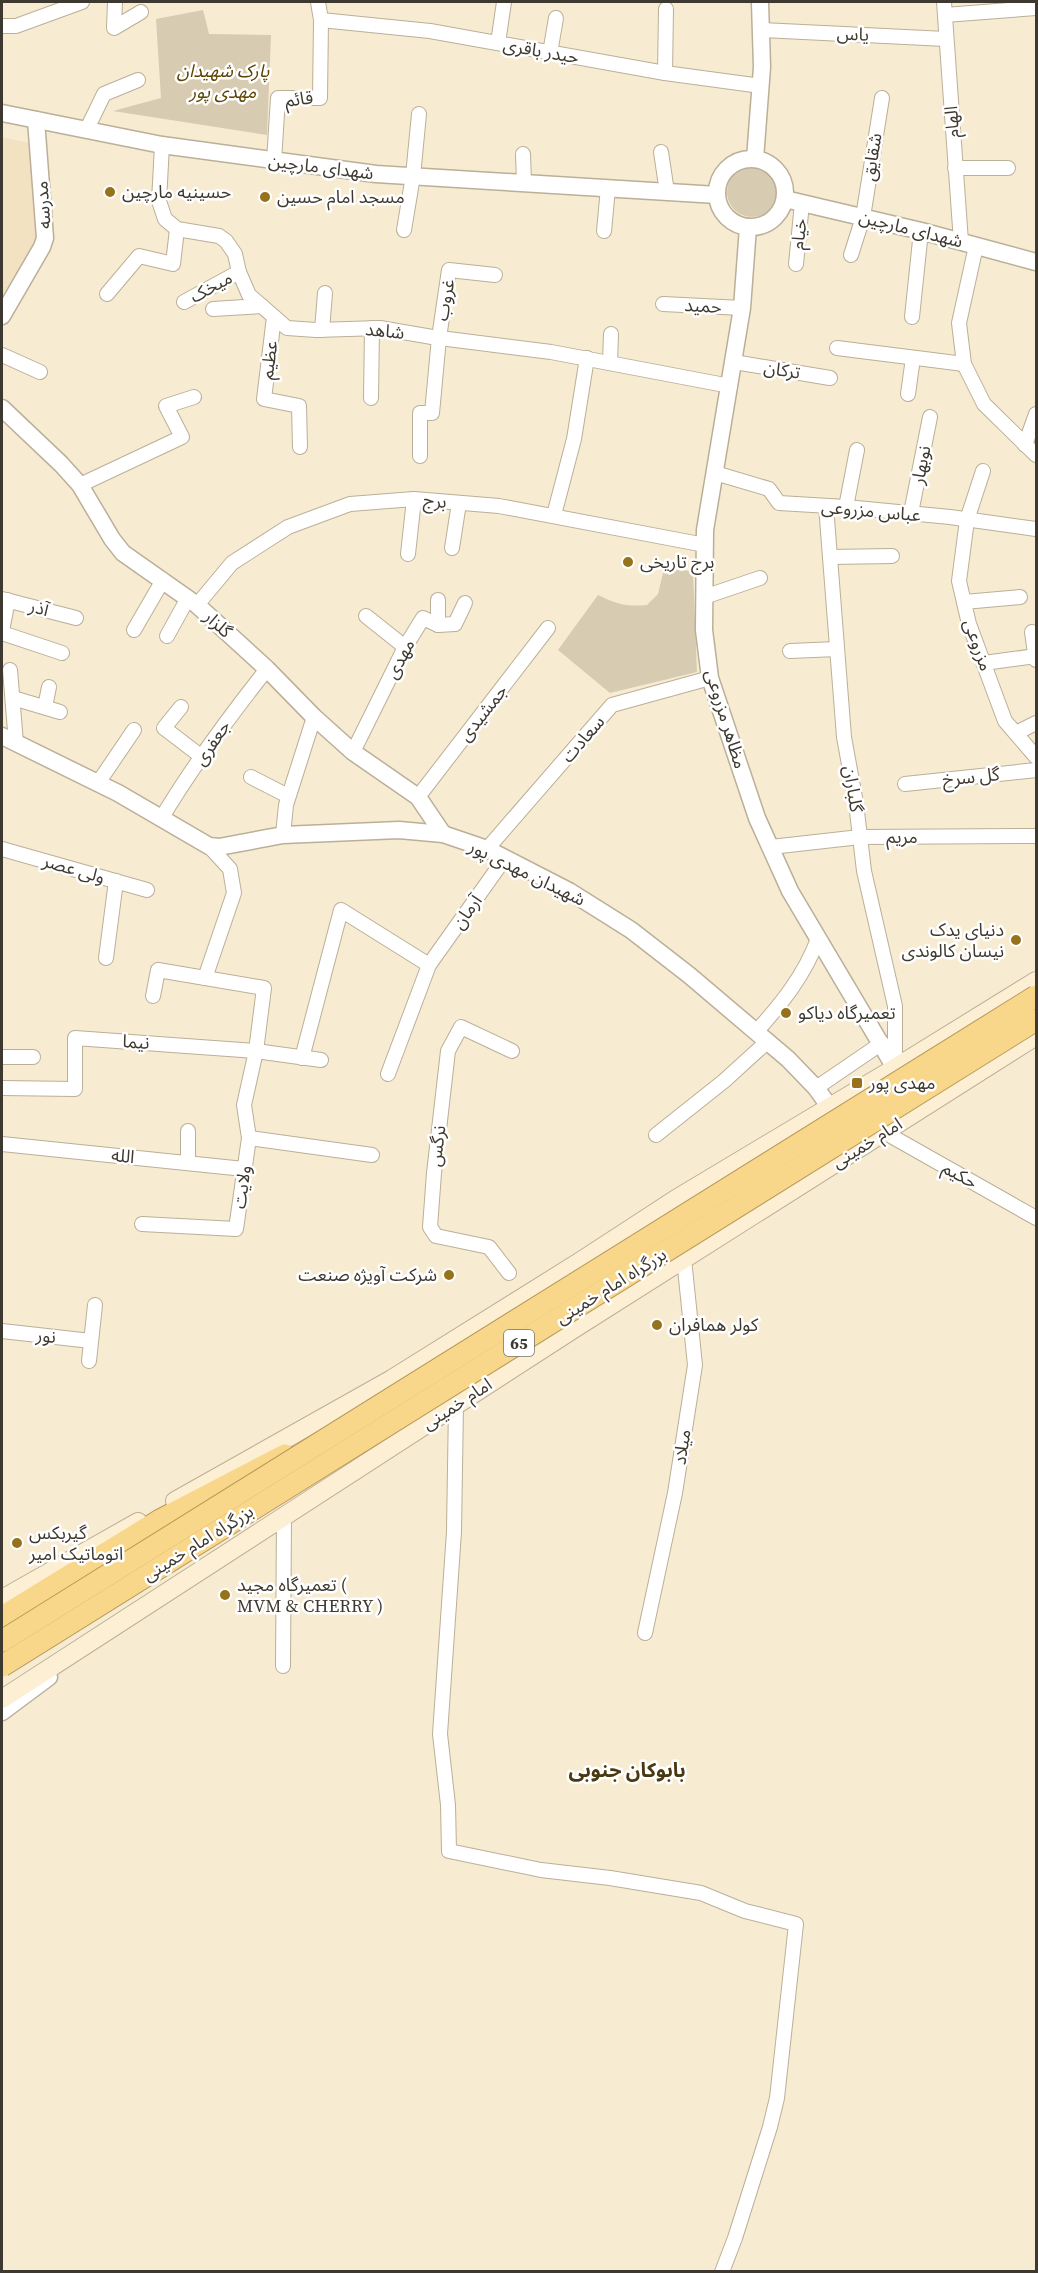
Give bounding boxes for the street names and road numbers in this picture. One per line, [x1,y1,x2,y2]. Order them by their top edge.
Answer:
street label: یاس [836,20,870,47]
street label: حیدر باقری [501,32,581,69]
street label: قائم [283,84,315,114]
street label: الهام [938,105,967,139]
street label: شقایق [855,131,888,183]
street label: شهدای مارچین [267,148,375,185]
street label: مدرسه [28,180,57,230]
street label: شهدای مارچین [857,204,966,253]
street label: خیام [784,217,815,251]
street label: میخک [185,265,237,308]
street label: غروب [429,277,460,323]
street label: حمید [684,292,722,319]
street label: شاهد [364,316,406,345]
street label: عظیم [254,339,284,381]
street label: ترکان [762,354,802,385]
street label: نوبهار [904,443,937,487]
street label: برج [422,487,448,515]
street label: عباس مزروعی [820,494,922,527]
street label: آذر [26,593,52,622]
street label: گلزار [198,604,238,643]
street label: مزروعی [958,615,999,674]
street label: مهدی [379,634,420,683]
street label: مظاهر مزروعی [700,666,753,772]
street label: جمشیدی [452,679,513,747]
street label: سعادت [555,710,610,768]
street label: جعفری [187,715,236,770]
street label: گل سرخ [941,761,1002,793]
street label: گلباران [837,764,870,815]
street label: مریم [886,824,918,850]
street label: شهیدان مهدی پور [464,833,590,912]
street label: ولی عصر [39,847,108,889]
street label: آرمان [446,889,488,934]
street label: نیما [122,1028,150,1055]
street label: امام خمینی [827,1111,908,1176]
street label: نرگس [422,1124,451,1168]
street label: الله [110,1142,136,1169]
street label: حکیم [938,1155,982,1195]
street label: ولایت [226,1164,257,1210]
street label: بزرگراه امام خمینی [550,1241,672,1331]
street label: نور [34,1322,57,1349]
road number: 65 [504,1330,534,1356]
street label: امام خمینی [417,1372,498,1437]
street label: میلاد [666,1427,697,1466]
street label: بزرگراه امام خمینی [137,1498,259,1588]

